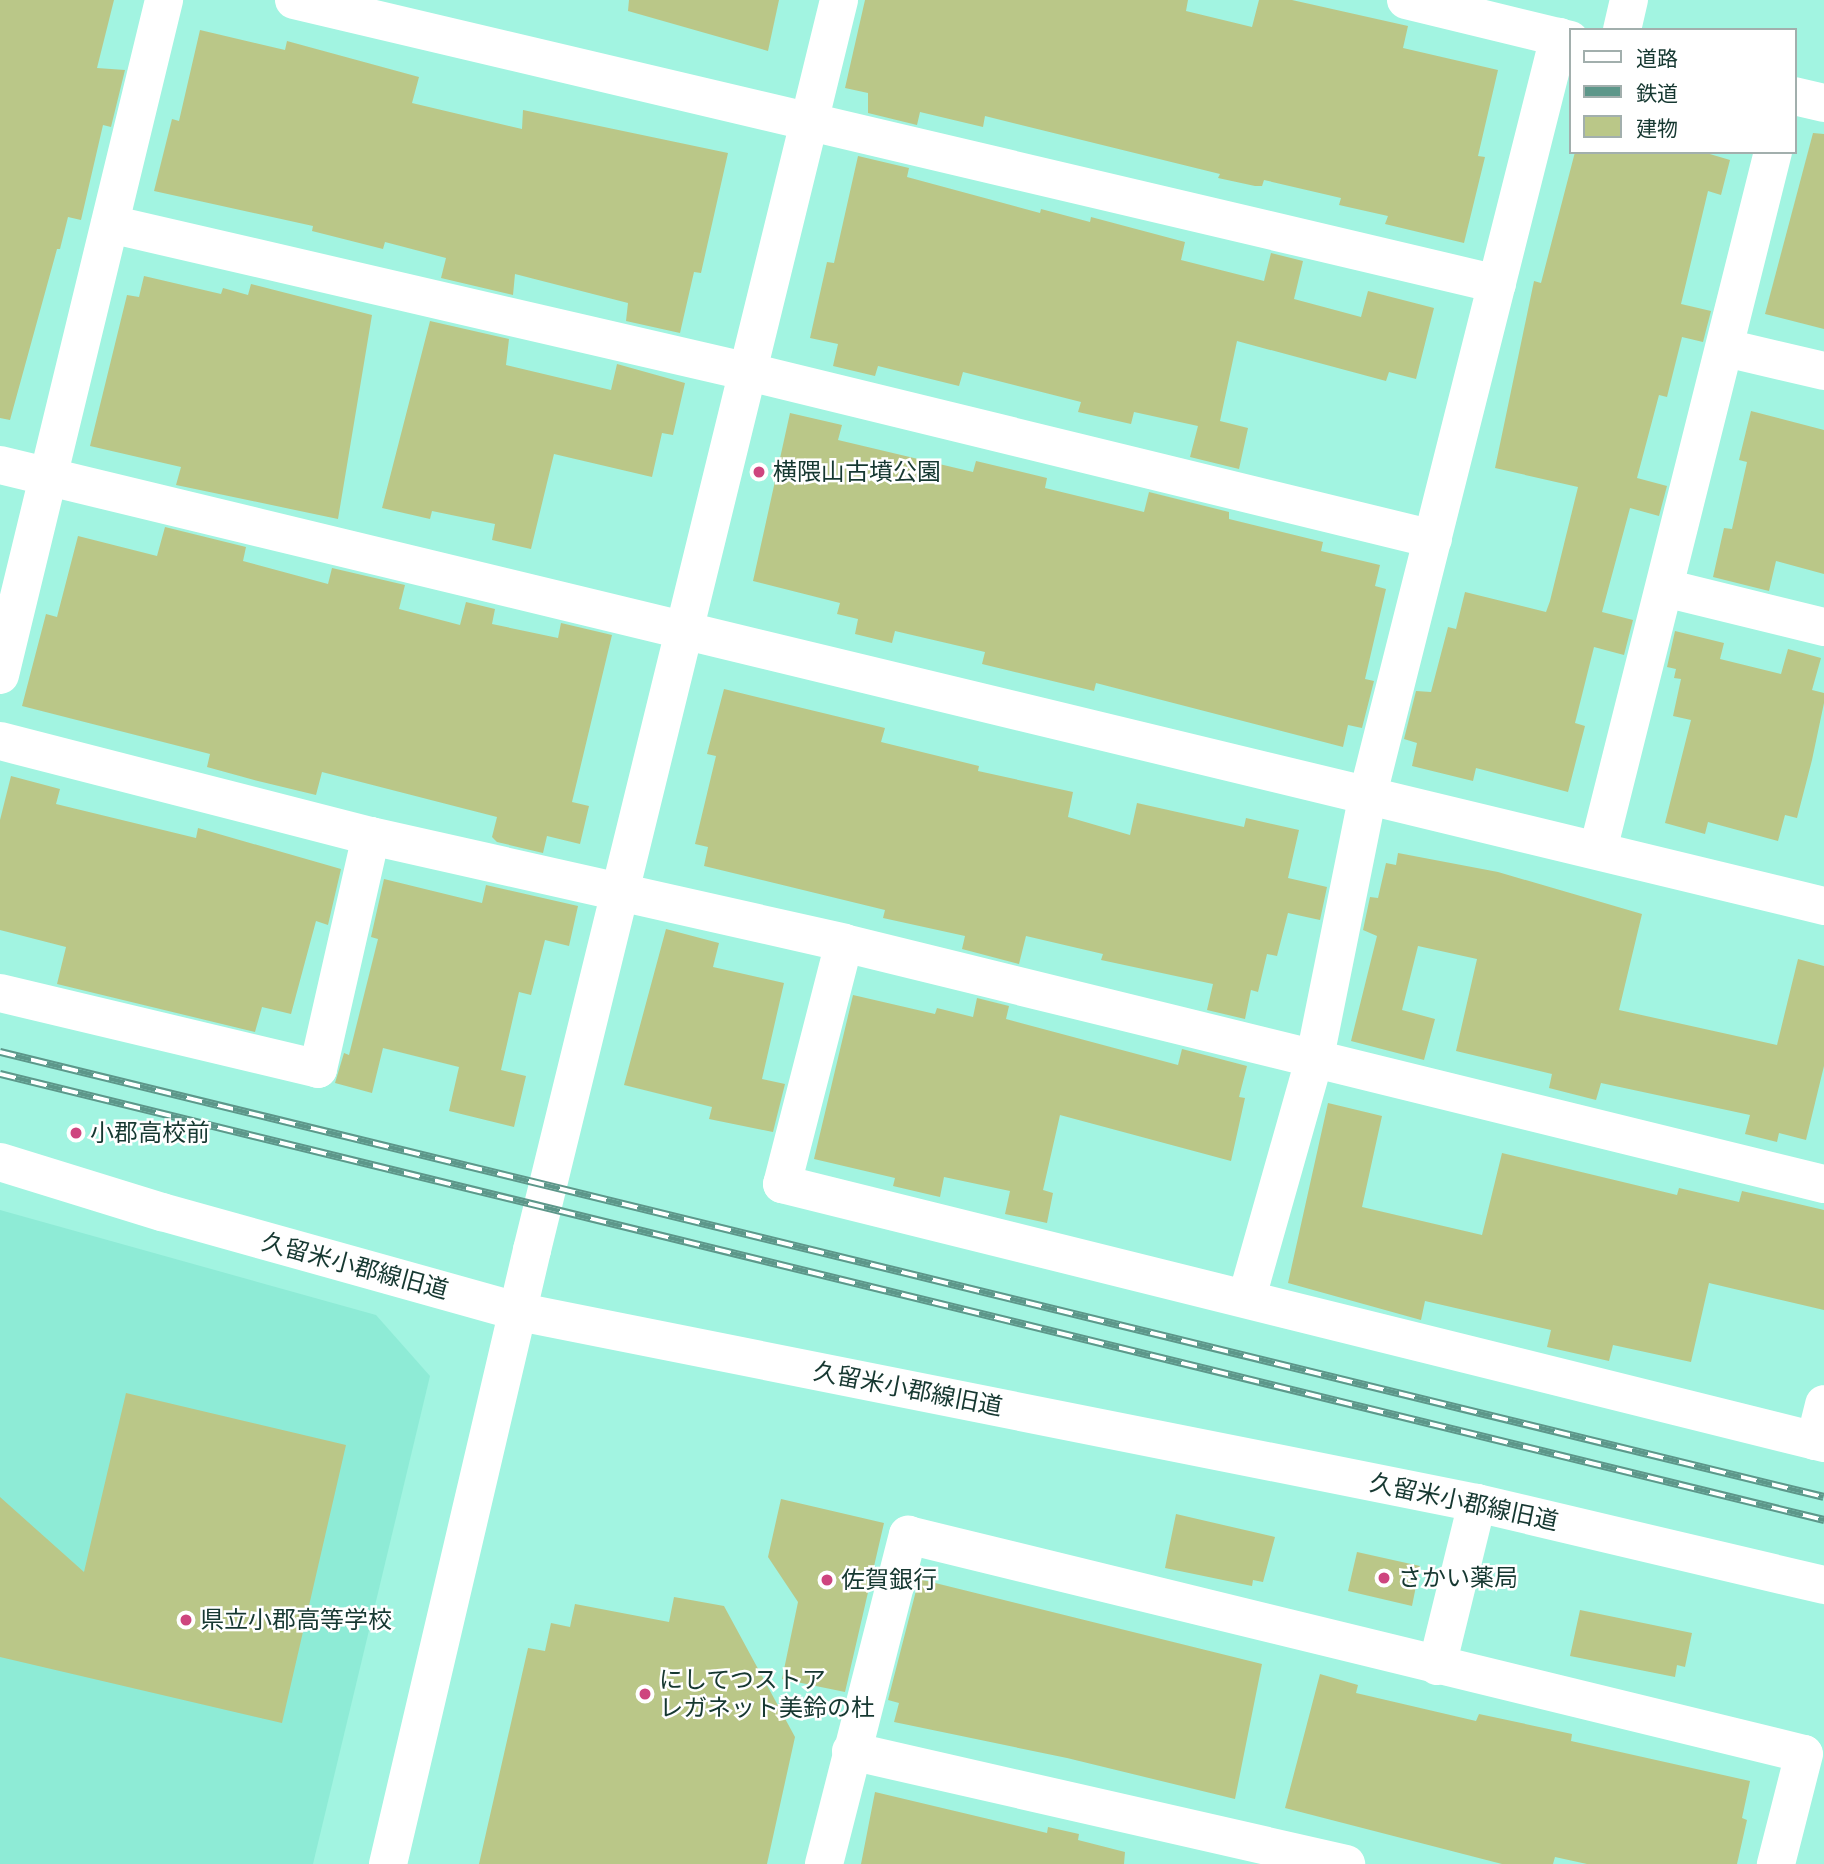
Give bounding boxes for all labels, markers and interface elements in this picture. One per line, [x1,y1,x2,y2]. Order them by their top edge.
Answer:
legend [1568,28,1796,154]
text: 道路 [1636,46,1678,71]
text: 鉄道 [1636,81,1678,106]
text: 建物 [1636,116,1678,141]
place label: 横隈山古墳公園 [773,458,941,486]
marker: 横隈山古墳公園 [751,464,767,480]
place label: 小郡高校前 [90,1119,210,1147]
marker: 小郡高校前 [68,1125,84,1141]
street label: 久留米小郡線旧道 [259,1227,451,1305]
street label: 久留米小郡線旧道 [811,1357,1005,1421]
street label: 久留米小郡線旧道 [1367,1468,1561,1536]
place label: さかい薬局 [1398,1564,1518,1592]
place label: 佐賀銀行 [841,1566,937,1594]
marker: さかい薬局 [1376,1570,1392,1586]
marker: 佐賀銀行 [819,1572,835,1588]
place label: 県立小郡高等学校 [200,1606,392,1634]
marker: 県立小郡高等学校 [178,1612,194,1628]
place label: にしてつストア レガネット美鈴の杜 [659,1666,875,1722]
marker: にしてつストア レガネット美鈴の杜 [637,1686,653,1702]

